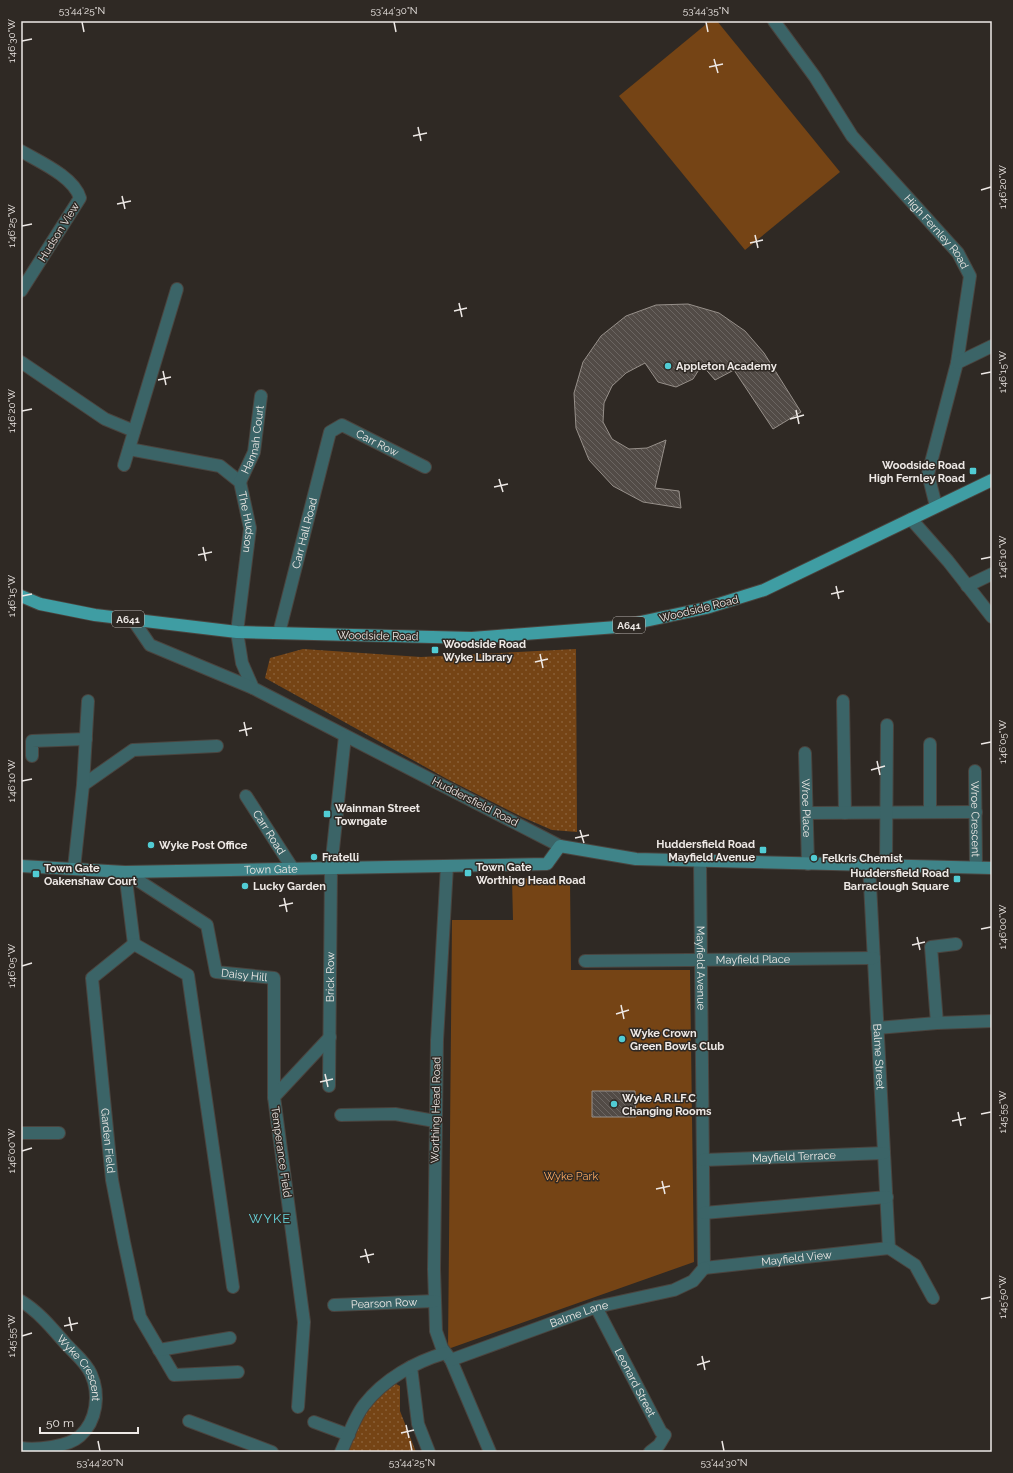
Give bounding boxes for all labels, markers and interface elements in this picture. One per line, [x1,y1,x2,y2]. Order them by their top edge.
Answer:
text: 53°44'25"N [59,5,105,16]
text: 53°44'30"N [370,5,418,16]
text: 53°44'35"N [683,5,729,16]
text: 1°46'30"W [6,18,17,63]
text: 1°46'20"W [997,164,1008,209]
street label: High Fernley Road [902,192,972,271]
street label: Hudson View [36,200,82,264]
text: 1°46'25"W [6,204,17,248]
text: 1°46'15"W [997,350,1008,393]
place label: Appleton Academy [676,360,777,373]
marker: Appleton Academy [663,361,673,371]
text: 1°46'20"W [6,388,17,433]
street label: Hannah Court [238,404,266,476]
street label: Carr Row [354,427,401,459]
place label: Woodside Road High Fernley Road [869,459,965,485]
marker: Woodside Road High Fernley Road [968,466,978,476]
street label: The Hudson [236,490,256,553]
street label: Carr Hall Road [289,496,320,570]
text: 1°46'10"W [997,535,1008,579]
text: 1°46'15"W [6,574,17,617]
street label: Woodside Road [658,593,740,625]
road number: A641 [112,611,144,627]
road number: A641 [613,617,645,633]
street label: Woodside Road [337,629,419,643]
place label: Woodside Road Wyke Library [443,638,526,664]
marker: Woodside Road Wyke Library [430,645,440,655]
text: 1°46'05"W [997,719,1008,764]
text: 1°46'10"W [6,759,17,803]
street label: Huddersfield Road [430,775,520,829]
street label: Wroe Place [799,778,814,838]
street label: Wroe Crescent [969,781,982,857]
place label: Wainman Street Towngate [335,802,421,828]
street label: Carr Road [250,808,288,857]
marker: Wainman Street Towngate [322,809,332,819]
place label: Huddersfield Road Mayfield Avenue [656,838,755,864]
place label: Wyke Post Office [159,839,248,852]
marker: Wyke Post Office [146,840,156,850]
marker: Huddersfield Road Mayfield Avenue [758,845,768,855]
place label: Fratelli [322,851,359,864]
marker: Fratelli [309,852,319,862]
place label: Felkris Chemist [822,852,904,865]
marker: Felkris Chemist [809,853,819,863]
place label: Town Gate Worthing Head Road [476,861,586,887]
place label: Town Gate Oakenshaw Court [44,862,138,888]
street label: Town Gate [244,862,298,876]
place label: Huddersfield Road Barraclough Square [843,867,949,893]
marker: Town Gate Worthing Head Road [463,868,473,878]
marker: Town Gate Oakenshaw Court [31,869,41,879]
marker: Huddersfield Road Barraclough Square [952,874,962,884]
place label: Lucky Garden [253,880,326,893]
marker: Lucky Garden [240,881,250,891]
text: 1°46'00"W [997,904,1008,949]
street label: Mayfield Avenue [694,926,708,1011]
text: 1°46'05"W [6,943,17,988]
street label: Brick Row [323,952,337,1002]
street label: Mayfield Place [716,952,791,966]
street label: Daisy Hill [221,966,268,984]
street label: Balme Street [871,1023,887,1090]
place label: Wyke Crown Green Bowls Club [630,1027,724,1053]
marker: Wyke Crown Green Bowls Club [617,1034,627,1044]
street label: Worthing Head Road [429,1057,443,1163]
text: 1°45'55"W [997,1090,1008,1133]
place label: Wyke A.R.LF.C Changing Rooms [622,1092,712,1118]
marker: Wyke A.R.LF.C Changing Rooms [609,1099,619,1109]
street label: Temperance Field [268,1106,294,1199]
street label: Garden Field [98,1108,118,1174]
text: 1°46'00"W [6,1128,17,1173]
street label: Mayfield Terrace [752,1148,837,1165]
park label: Wyke Park [544,1170,598,1183]
district label: WYKE [249,1211,291,1226]
street label: Mayfield View [761,1248,832,1268]
text: 1°45'50"W [997,1275,1008,1319]
street label: Pearson Row [350,1295,417,1311]
street label: Balme Lane [548,1298,610,1330]
text: 1°45'55"W [6,1314,17,1357]
street label: Wyke Crescent [54,1332,103,1402]
street label: Leonard Street [612,1346,659,1419]
scale bar [40,1409,138,1435]
text: 50 m [46,1416,74,1430]
text: 53°44'20"N [76,1457,124,1468]
text: 53°44'25"N [389,1457,435,1468]
text: 53°44'30"N [700,1457,748,1468]

